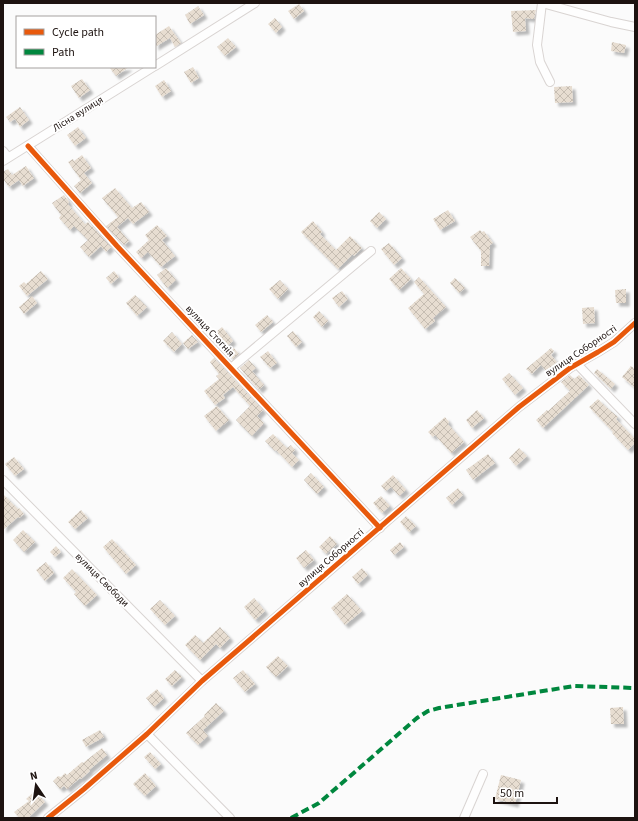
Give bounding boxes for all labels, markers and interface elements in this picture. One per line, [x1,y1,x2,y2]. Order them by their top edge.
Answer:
legend [16,16,156,68]
text: Cycle path [52,24,104,41]
text: Path [52,44,75,61]
street label: Лісна вулиця [50,93,106,135]
street label: вулиця Стогнія [182,302,238,360]
street label: вулиця Соборності [542,322,620,380]
street label: вулиця Соборності [295,525,367,591]
street label: вулиця Свободи [72,550,132,610]
north arrow [16,765,56,805]
text: N [29,768,39,784]
scale bar [494,779,557,805]
text: 50 m [500,785,524,802]

